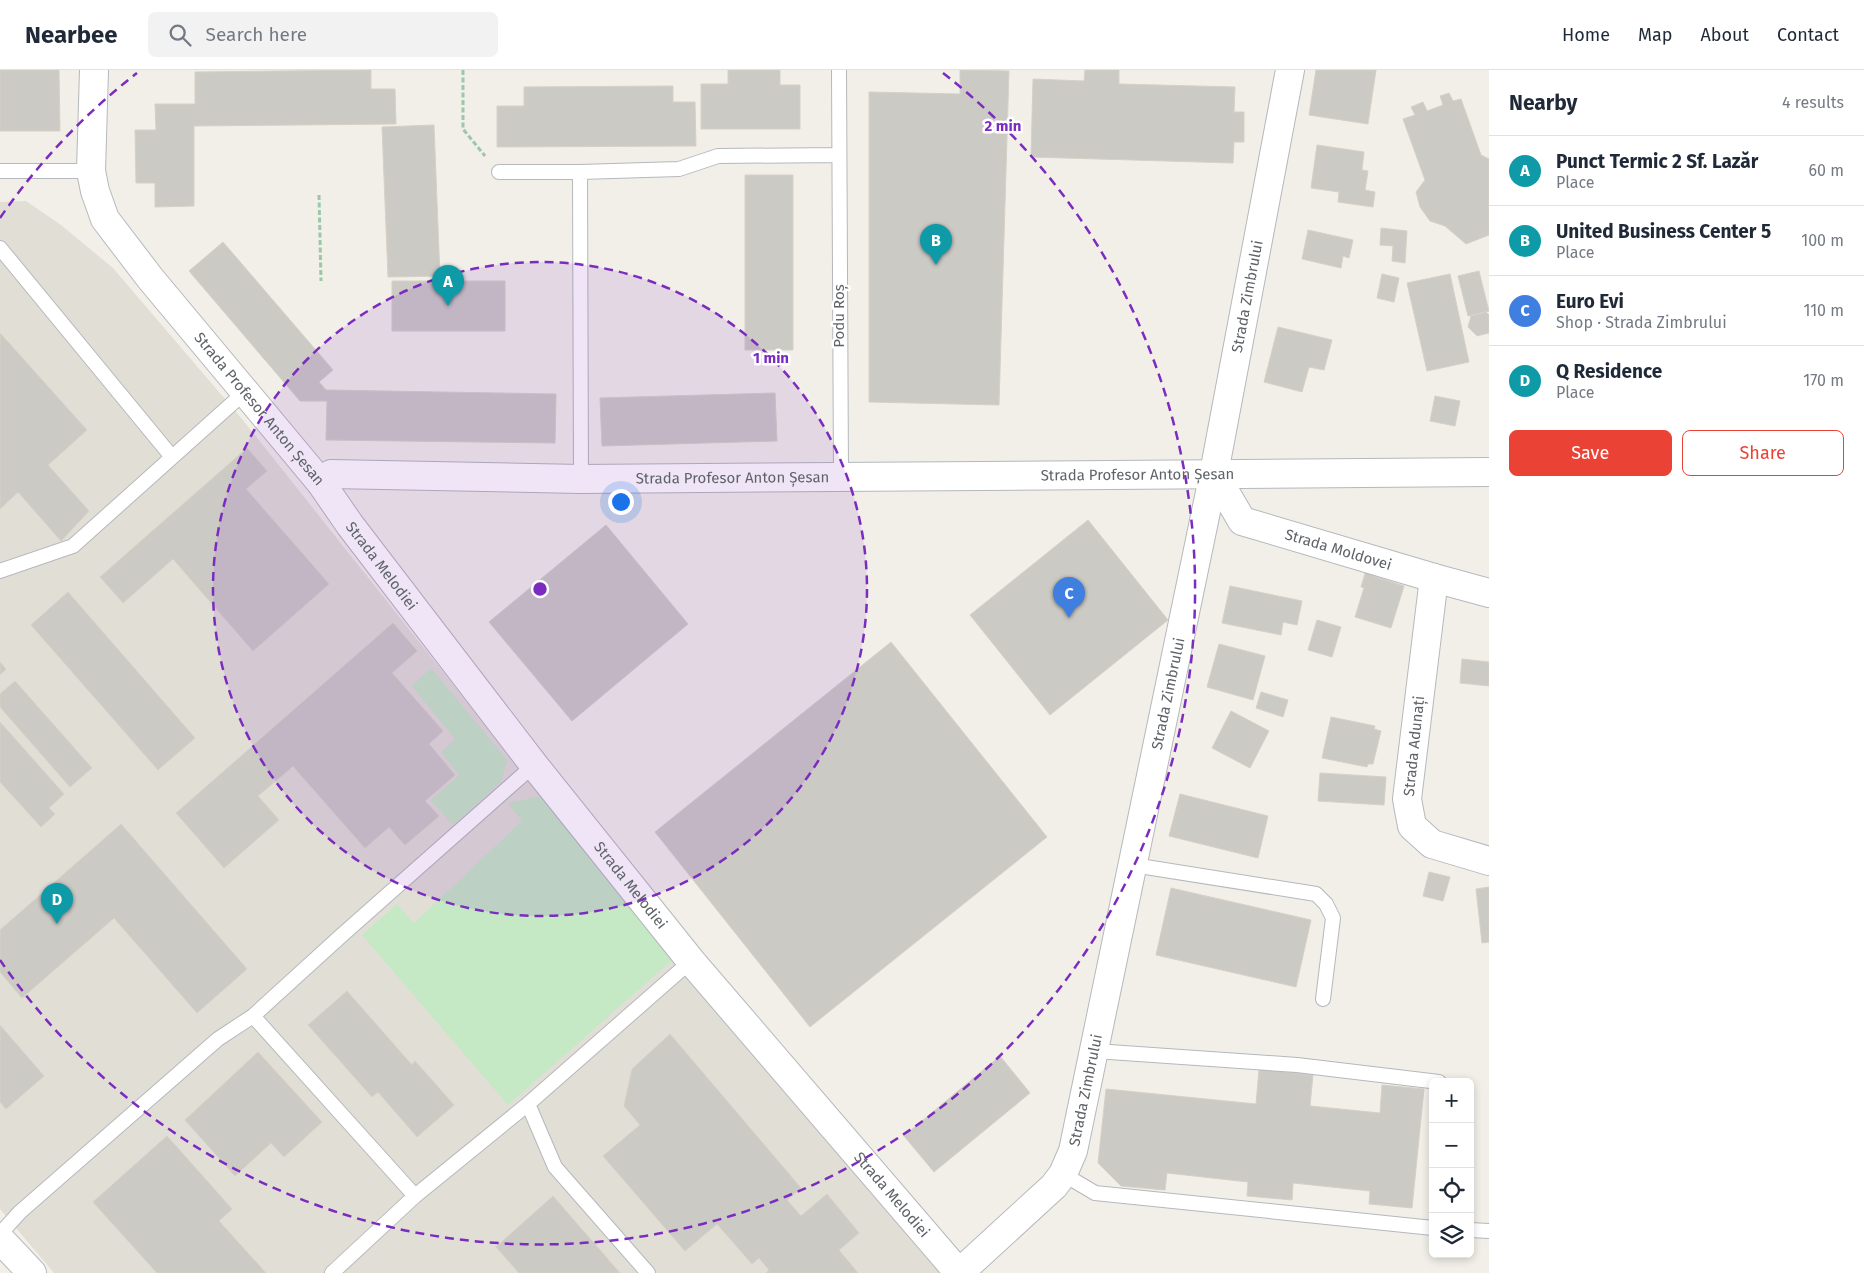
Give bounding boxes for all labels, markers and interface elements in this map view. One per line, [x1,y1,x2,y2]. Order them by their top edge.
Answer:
search box [148,12,498,57]
text: Nearbee [25,21,118,49]
icon: search [166,21,194,49]
text: Search here [206,23,307,46]
text: Home [1562,24,1610,46]
text: Map [1638,24,1672,46]
text: About [1700,24,1749,46]
text: Contact [1777,24,1839,46]
text: Nearby [1509,90,1577,116]
text: 4 results [1782,93,1844,112]
text: 2 min [985,117,1021,135]
text: Punct Termic 2 Sf. Lazăr [1556,150,1758,173]
text: A [1520,161,1530,180]
text: 60 m [1809,161,1844,180]
text: Place [1556,173,1595,192]
text: United Business Center 5 [1556,220,1771,243]
pin: B [920,224,952,265]
text: B [1520,231,1530,250]
text: 100 m [1801,231,1844,250]
street label: Strada Zimbrului [1228,239,1267,354]
text: Place [1556,243,1595,262]
pin: A [432,265,464,306]
street label: Podu Roș [830,284,849,348]
text: Euro Evi [1556,290,1624,313]
text: C [1520,301,1530,320]
text: 110 m [1803,301,1844,320]
text: Shop · Strada Zimbrului [1556,313,1727,332]
street label: Strada Profesor Anton Șesan [190,329,328,489]
text: 1 min [753,349,789,367]
text: Q Residence [1556,360,1662,383]
text: D [1520,371,1530,390]
text: 170 m [1803,371,1844,390]
text: Place [1556,383,1595,402]
button: Save [1509,430,1672,476]
button: Share [1682,430,1844,476]
street label: Strada Profesor Anton Șesan [1041,465,1234,484]
street label: Strada Profesor Anton Șesan [636,468,829,488]
your location [608,489,634,515]
street label: Strada Melodiei [342,518,421,614]
street label: Strada Moldovei [1283,525,1394,574]
pin: C [1053,577,1085,618]
centre of rings [531,580,549,598]
street label: Strada Zimbrului [1148,636,1189,751]
street label: Strada Adunați [1400,695,1429,797]
street label: Strada Melodiei [590,838,671,933]
pin: D [41,883,73,924]
street label: Strada Zimbrului [1065,1033,1106,1148]
map controls [1429,1078,1474,1258]
button: + [1429,1078,1474,1123]
button: − [1429,1123,1474,1168]
street label: Strada Melodiei [850,1148,933,1241]
button: locate [1429,1168,1474,1213]
button: layers [1429,1213,1474,1258]

